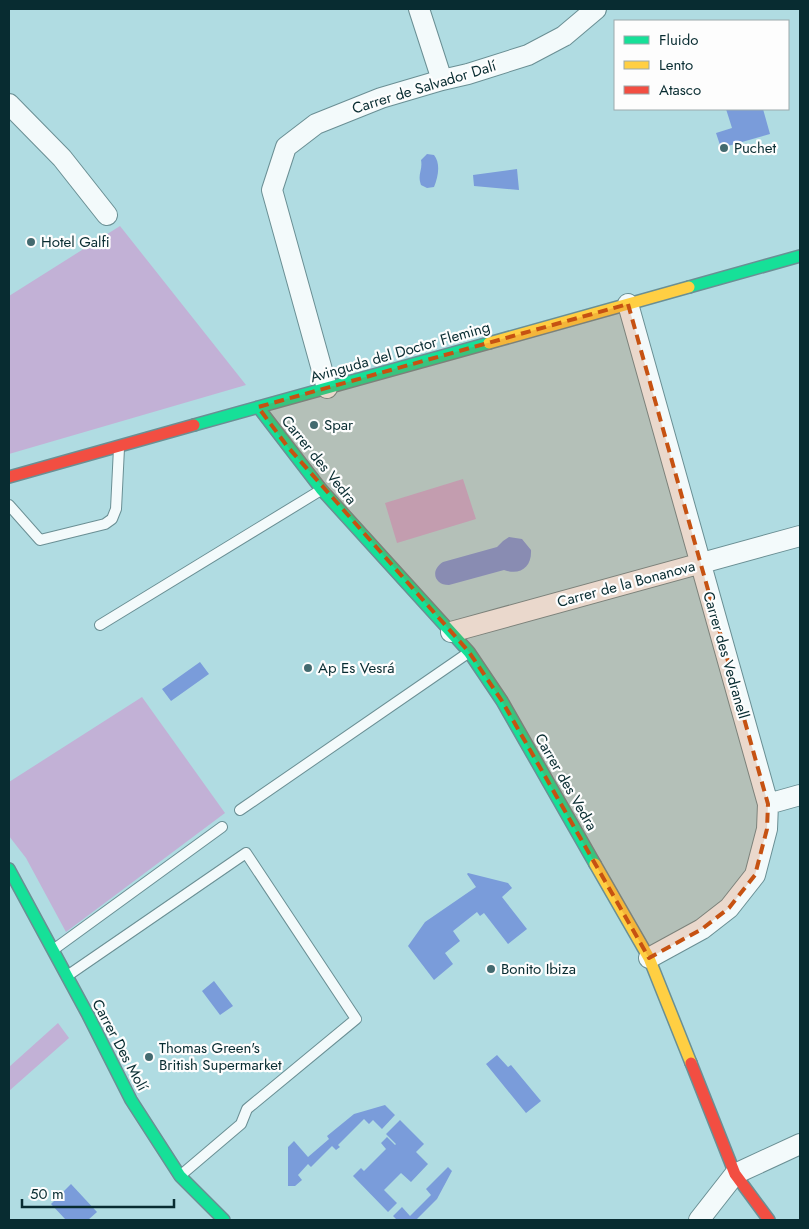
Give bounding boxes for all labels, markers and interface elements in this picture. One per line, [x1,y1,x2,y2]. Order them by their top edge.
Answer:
legend [614,20,789,110]
text: Fluido [659,29,698,51]
street label: Carrer de Salvador Dalí [349,54,500,119]
text: Lento [659,54,693,76]
text: Atasco [659,79,701,101]
place label: Puchet [734,137,777,159]
marker: Puchet [718,142,730,154]
place label: Hotel Galfi [41,231,110,253]
marker: Hotel Galfi [25,236,37,248]
street label: Avinguda del Doctor Fleming [308,316,492,388]
street label: Carrer des Vedra [276,411,362,509]
place label: Spar [324,414,354,436]
marker: Spar [308,419,320,431]
street label: Carrer de la Bonanova [554,555,698,613]
street label: Carrer des Vedranell [697,589,755,721]
place label: Ap Es Vesrá [318,657,395,679]
marker: Ap Es Vesrá [302,662,314,674]
street label: Carrer des Vedra [529,729,603,835]
place label: Bonito Ibiza [501,958,576,980]
marker: Bonito Ibiza [485,963,497,975]
street label: Carrer Des Molí [87,995,154,1096]
place label: Thomas Green's British Supermarket [159,1037,282,1076]
marker: Thomas Green's British Supermarket [143,1051,155,1063]
scale bar [22,1176,175,1208]
text: 50 m [30,1183,64,1205]

